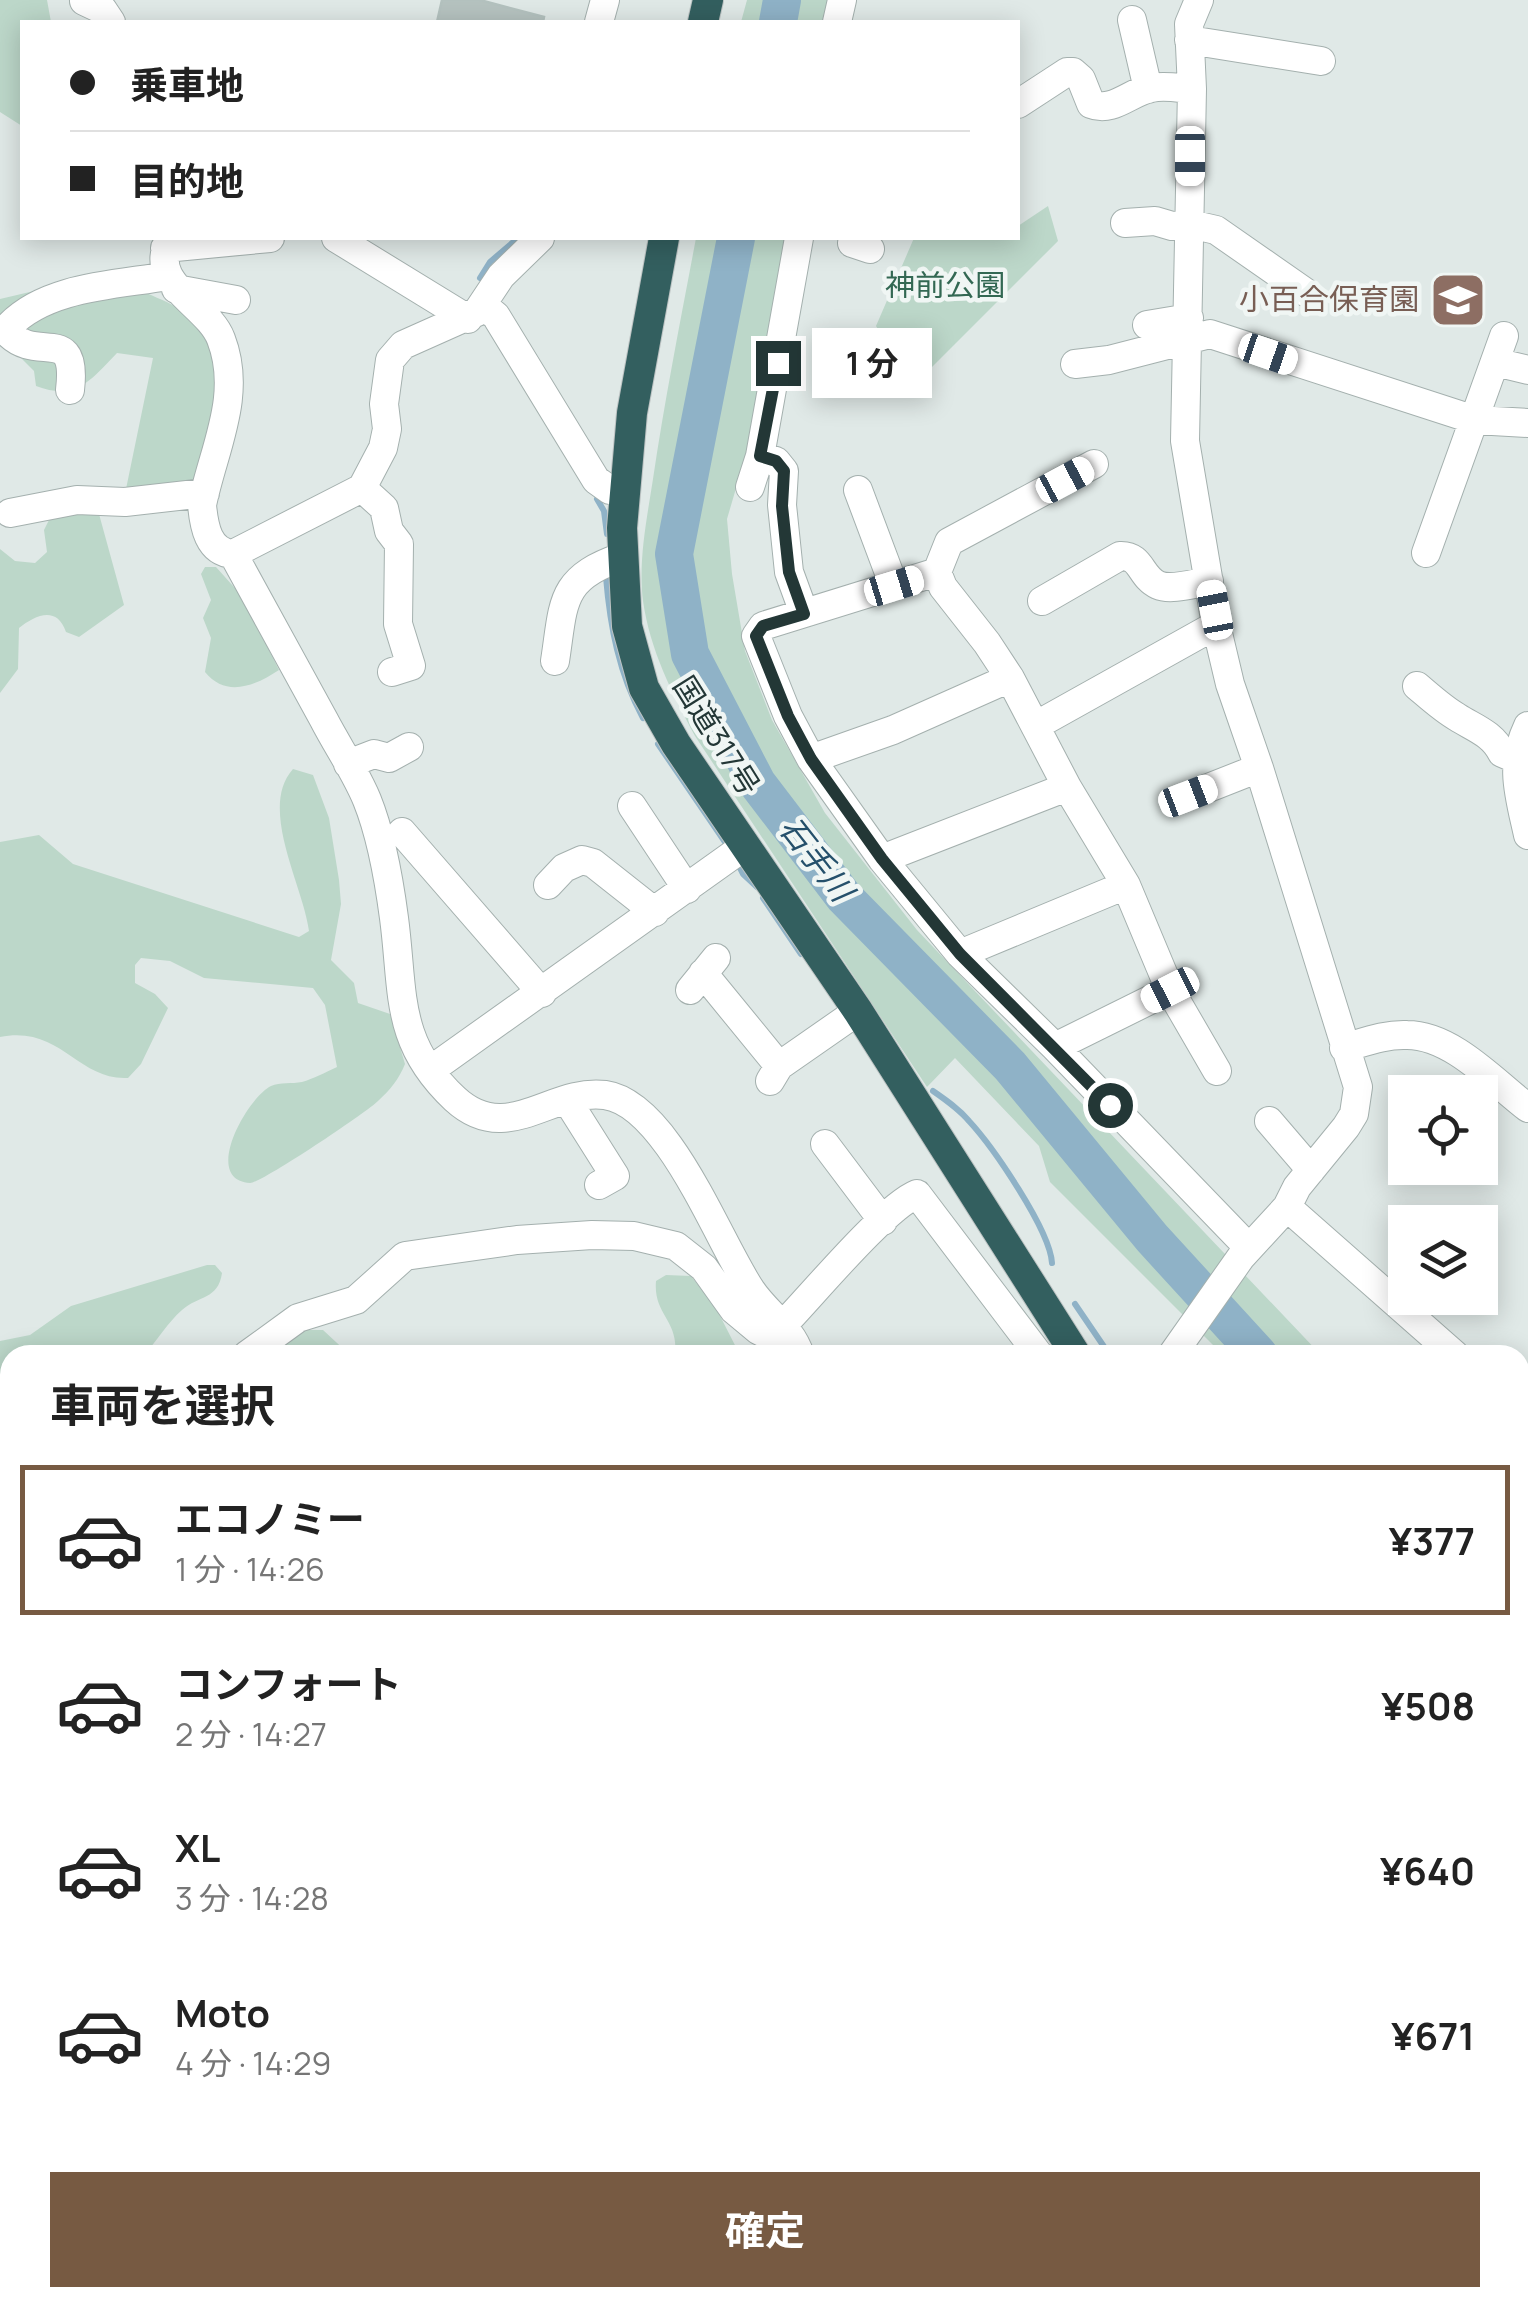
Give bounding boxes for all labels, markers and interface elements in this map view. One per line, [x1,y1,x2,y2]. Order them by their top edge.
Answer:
text: 乗車地 [130,58,244,110]
car [1175,126,1205,186]
text: 目的地 [130,154,244,206]
park label: 神前公園 [885,264,1005,305]
school or university icon: 小百合保育園 [1428,270,1488,330]
place label: 小百合保育園 [1239,278,1419,319]
callout: 1 分 [813,328,933,398]
car [1235,330,1301,378]
route end [756,341,801,386]
text: 1 分 [846,341,898,385]
car [1031,453,1099,507]
car [861,563,927,609]
car [1195,578,1235,642]
street label: 国道317号 [665,668,770,803]
car [1155,771,1221,821]
water label: 石手川 [770,807,866,912]
car [1136,963,1204,1017]
map controls [1388,1075,1498,1315]
button: locate [1388,1075,1498,1185]
route start [1088,1083,1133,1128]
button: layers [1388,1205,1498,1315]
text: 車両を選択 [50,1374,275,1436]
text: エコノミー [175,1492,365,1544]
icon: car [55,1495,145,1585]
text: ¥377 [1389,1514,1475,1566]
text: 1 分 · 14:26 [175,1547,325,1591]
text: コンフォート [175,1657,402,1709]
icon: car [55,1660,145,1750]
text: ¥508 [1381,1679,1475,1731]
text: 2 分 · 14:27 [175,1712,327,1756]
text: XL [175,1821,220,1873]
icon: car [55,1825,145,1915]
text: ¥640 [1380,1844,1475,1896]
text: 3 分 · 14:28 [175,1876,329,1920]
text: Moto [175,1986,270,2038]
icon: car [55,1990,145,2080]
text: ¥671 [1391,2009,1475,2061]
text: 4 分 · 14:29 [175,2041,331,2085]
button: 確定 [50,2172,1480,2287]

